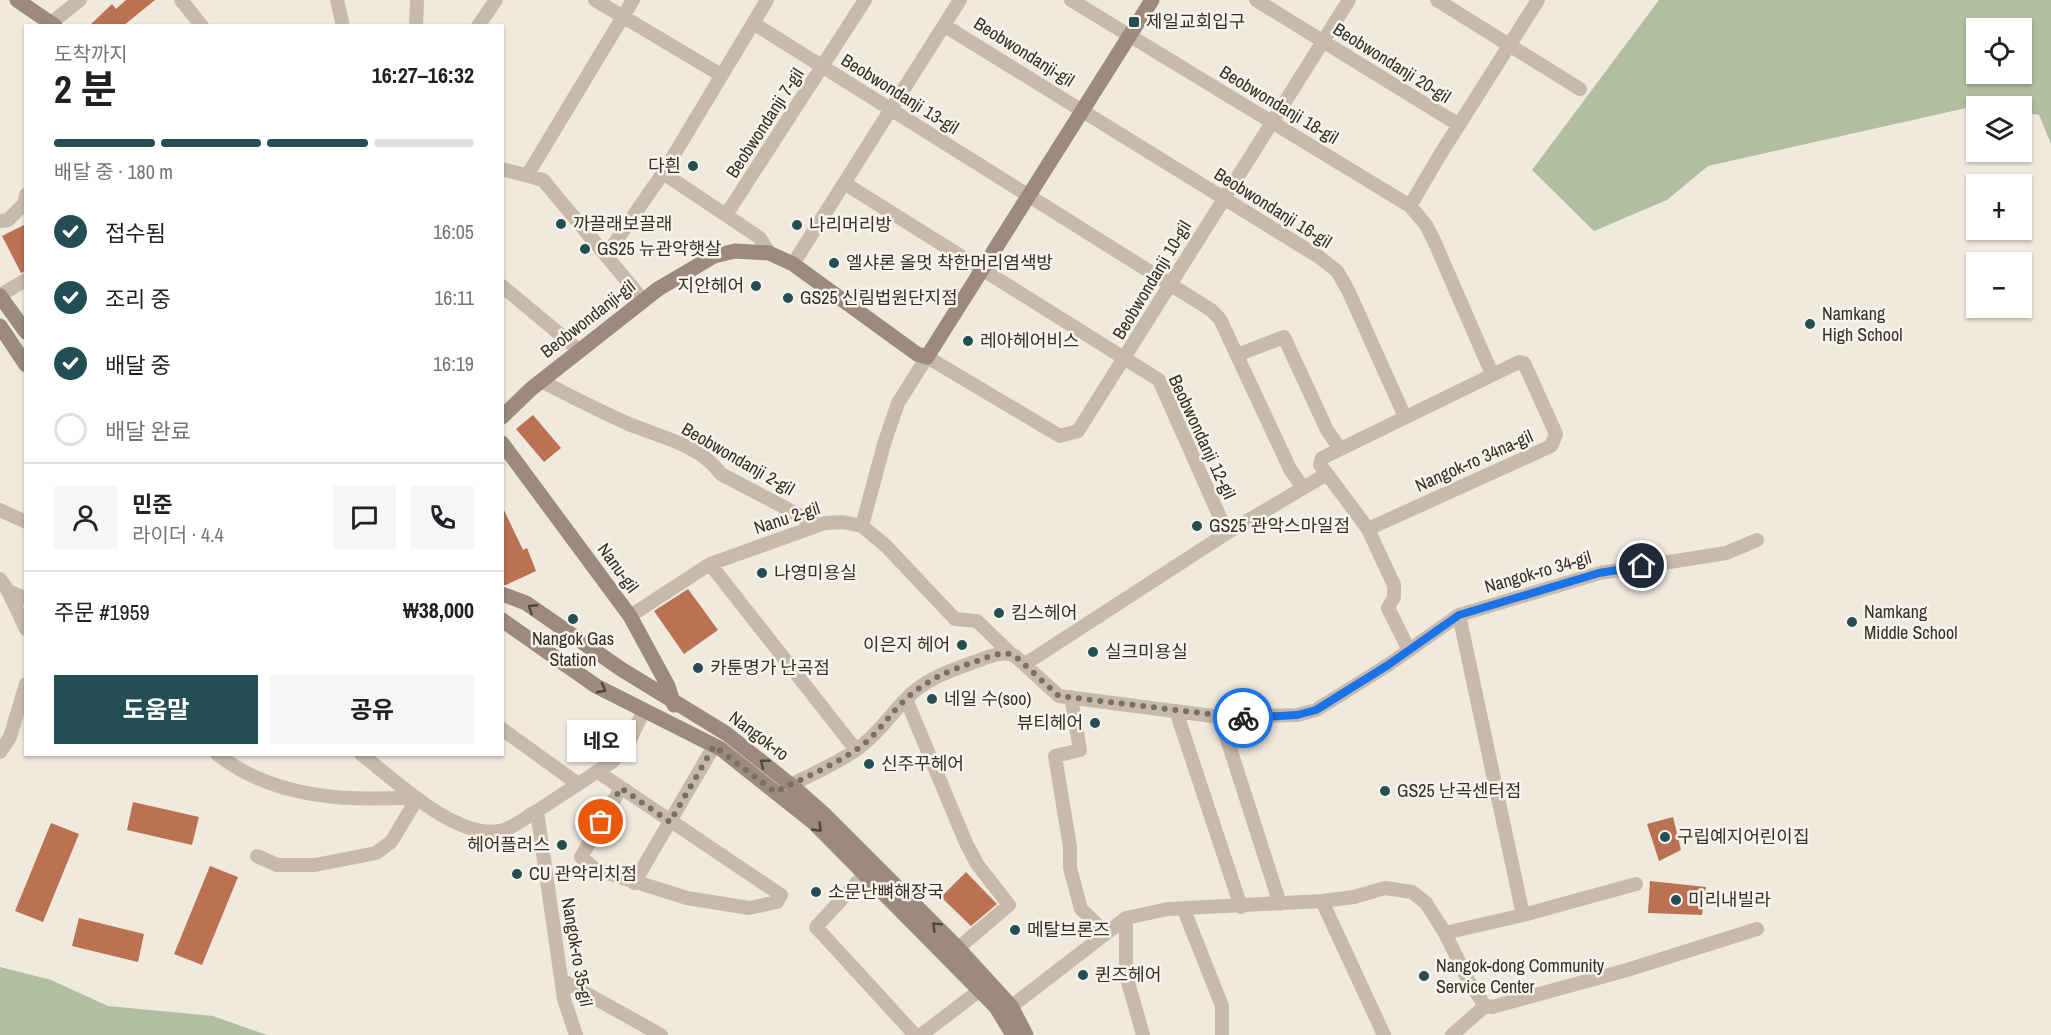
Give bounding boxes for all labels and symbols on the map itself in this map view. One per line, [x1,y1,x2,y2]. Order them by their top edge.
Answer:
place label: 제일교회입구 [1146,9,1245,34]
street label: Beobwondanji-gil [969,11,1079,92]
marker: 제일교회입구 [1127,15,1141,29]
street label: Beobwondanji 20-gil [1329,16,1456,109]
street label: Beobwondanji 13-gil [837,47,964,140]
street label: Beobwondanji 18-gil [1215,59,1343,150]
street label: Beobwondanji 7-gil [720,63,809,183]
place label: 다흰 [648,153,681,178]
marker: 다흰 [686,159,700,173]
street label: Beobwondanji 16-gil [1210,161,1337,254]
place label: 까끌래보끌래 [573,211,672,236]
place label: 나리머리방 [809,212,892,237]
street label: Beobwondanji 10-gil [1106,216,1197,344]
marker: 까끌래보끌래 [554,217,568,231]
marker: 나리머리방 [790,218,804,232]
place label: GS25 뉴관악햇살 [597,236,722,261]
marker: GS25 뉴관악햇살 [578,242,592,256]
place label: 엘샤론 올멋 착한머리염색방 [846,250,1053,275]
marker: 엘샤론 올멋 착한머리염색방 [827,256,841,270]
place label: 지안헤어 [678,273,744,298]
street label: Beobwondanji-gil [535,274,640,364]
marker: 지안헤어 [749,279,763,293]
place label: GS25 신림법원단지점 [800,285,958,310]
marker: GS25 신림법원단지점 [781,291,795,305]
place label: Namkang High School [1822,301,1902,347]
marker: Namkang High School [1803,317,1817,331]
place label: 레아헤어비스 [980,328,1079,353]
marker: 레아헤어비스 [961,334,975,348]
street label: Beobwondanji 12-gil [1163,371,1242,503]
street label: Beobwondanji 2-gil [677,416,799,501]
street label: Nangok-ro 34na-gil [1411,423,1537,498]
street label: Nanu 2-gil [751,495,823,540]
place label: GS25 관악스마일점 [1209,513,1350,538]
marker: GS25 관악스마일점 [1190,519,1204,533]
street label: Nanu-gil [592,538,645,598]
pin [1616,540,1667,591]
street label: Nangok-ro 34-gil [1482,544,1594,599]
place label: 나영미용실 [774,560,857,585]
marker: 나영미용실 [755,566,769,580]
place label: Namkang Middle School [1864,599,1958,645]
place label: 킴스헤어 [1011,600,1077,625]
one-way arrow [528,604,539,615]
marker: 킴스헤어 [992,606,1006,620]
marker: Nangok Gas Station [566,612,580,626]
marker: Namkang Middle School [1845,615,1859,629]
place label: Nangok Gas Station [532,626,614,672]
place label: 이은지 헤어 [863,632,950,657]
marker: 이은지 헤어 [955,638,969,652]
place label: 실크미용실 [1105,639,1188,664]
marker: 실크미용실 [1086,645,1100,659]
place label: 카툰명가 난곡점 [710,655,830,680]
marker: 카툰명가 난곡점 [691,661,705,675]
one-way arrow [596,682,607,693]
place label: 네일 수(soo) [944,686,1031,711]
courier [1213,688,1273,748]
marker: 네일 수(soo) [925,692,939,706]
street label: Nangok-ro [724,705,794,766]
place label: 뷰티헤어 [1017,710,1083,735]
marker: 뷰티헤어 [1088,716,1102,730]
callout: 네오 [566,720,636,762]
place label: 신주꾸헤어 [881,751,964,776]
marker: 신주꾸헤어 [862,757,876,771]
one-way arrow [760,760,771,771]
place label: GS25 난곡센터점 [1397,778,1522,803]
marker: GS25 난곡센터점 [1378,784,1392,798]
pin [575,796,626,847]
one-way arrow [811,820,822,831]
place label: 구립예지어린이집 [1677,824,1809,849]
marker: 구립예지어린이집 [1658,830,1672,844]
place label: 헤어플러스 [467,832,550,857]
marker: 헤어플러스 [555,838,569,852]
place label: CU 관악리치점 [529,861,637,886]
marker: CU 관악리치점 [510,867,524,881]
place label: 소문난뼈해장국 [828,879,944,904]
marker: 소문난뼈해장국 [809,885,823,899]
place label: 미리내빌라 [1688,887,1771,912]
marker: 미리내빌라 [1669,893,1683,907]
street label: Nangok-ro 35-gil [556,896,599,1008]
place label: 메탈브론즈 [1027,917,1110,942]
one-way arrow [932,923,943,934]
marker: 메탈브론즈 [1008,923,1022,937]
place label: Nangok-dong Community Service Center [1436,953,1605,999]
place label: 퀸즈헤어 [1095,962,1161,987]
marker: 퀸즈헤어 [1076,968,1090,982]
marker: Nangok-dong Community Service Center [1417,969,1431,983]

